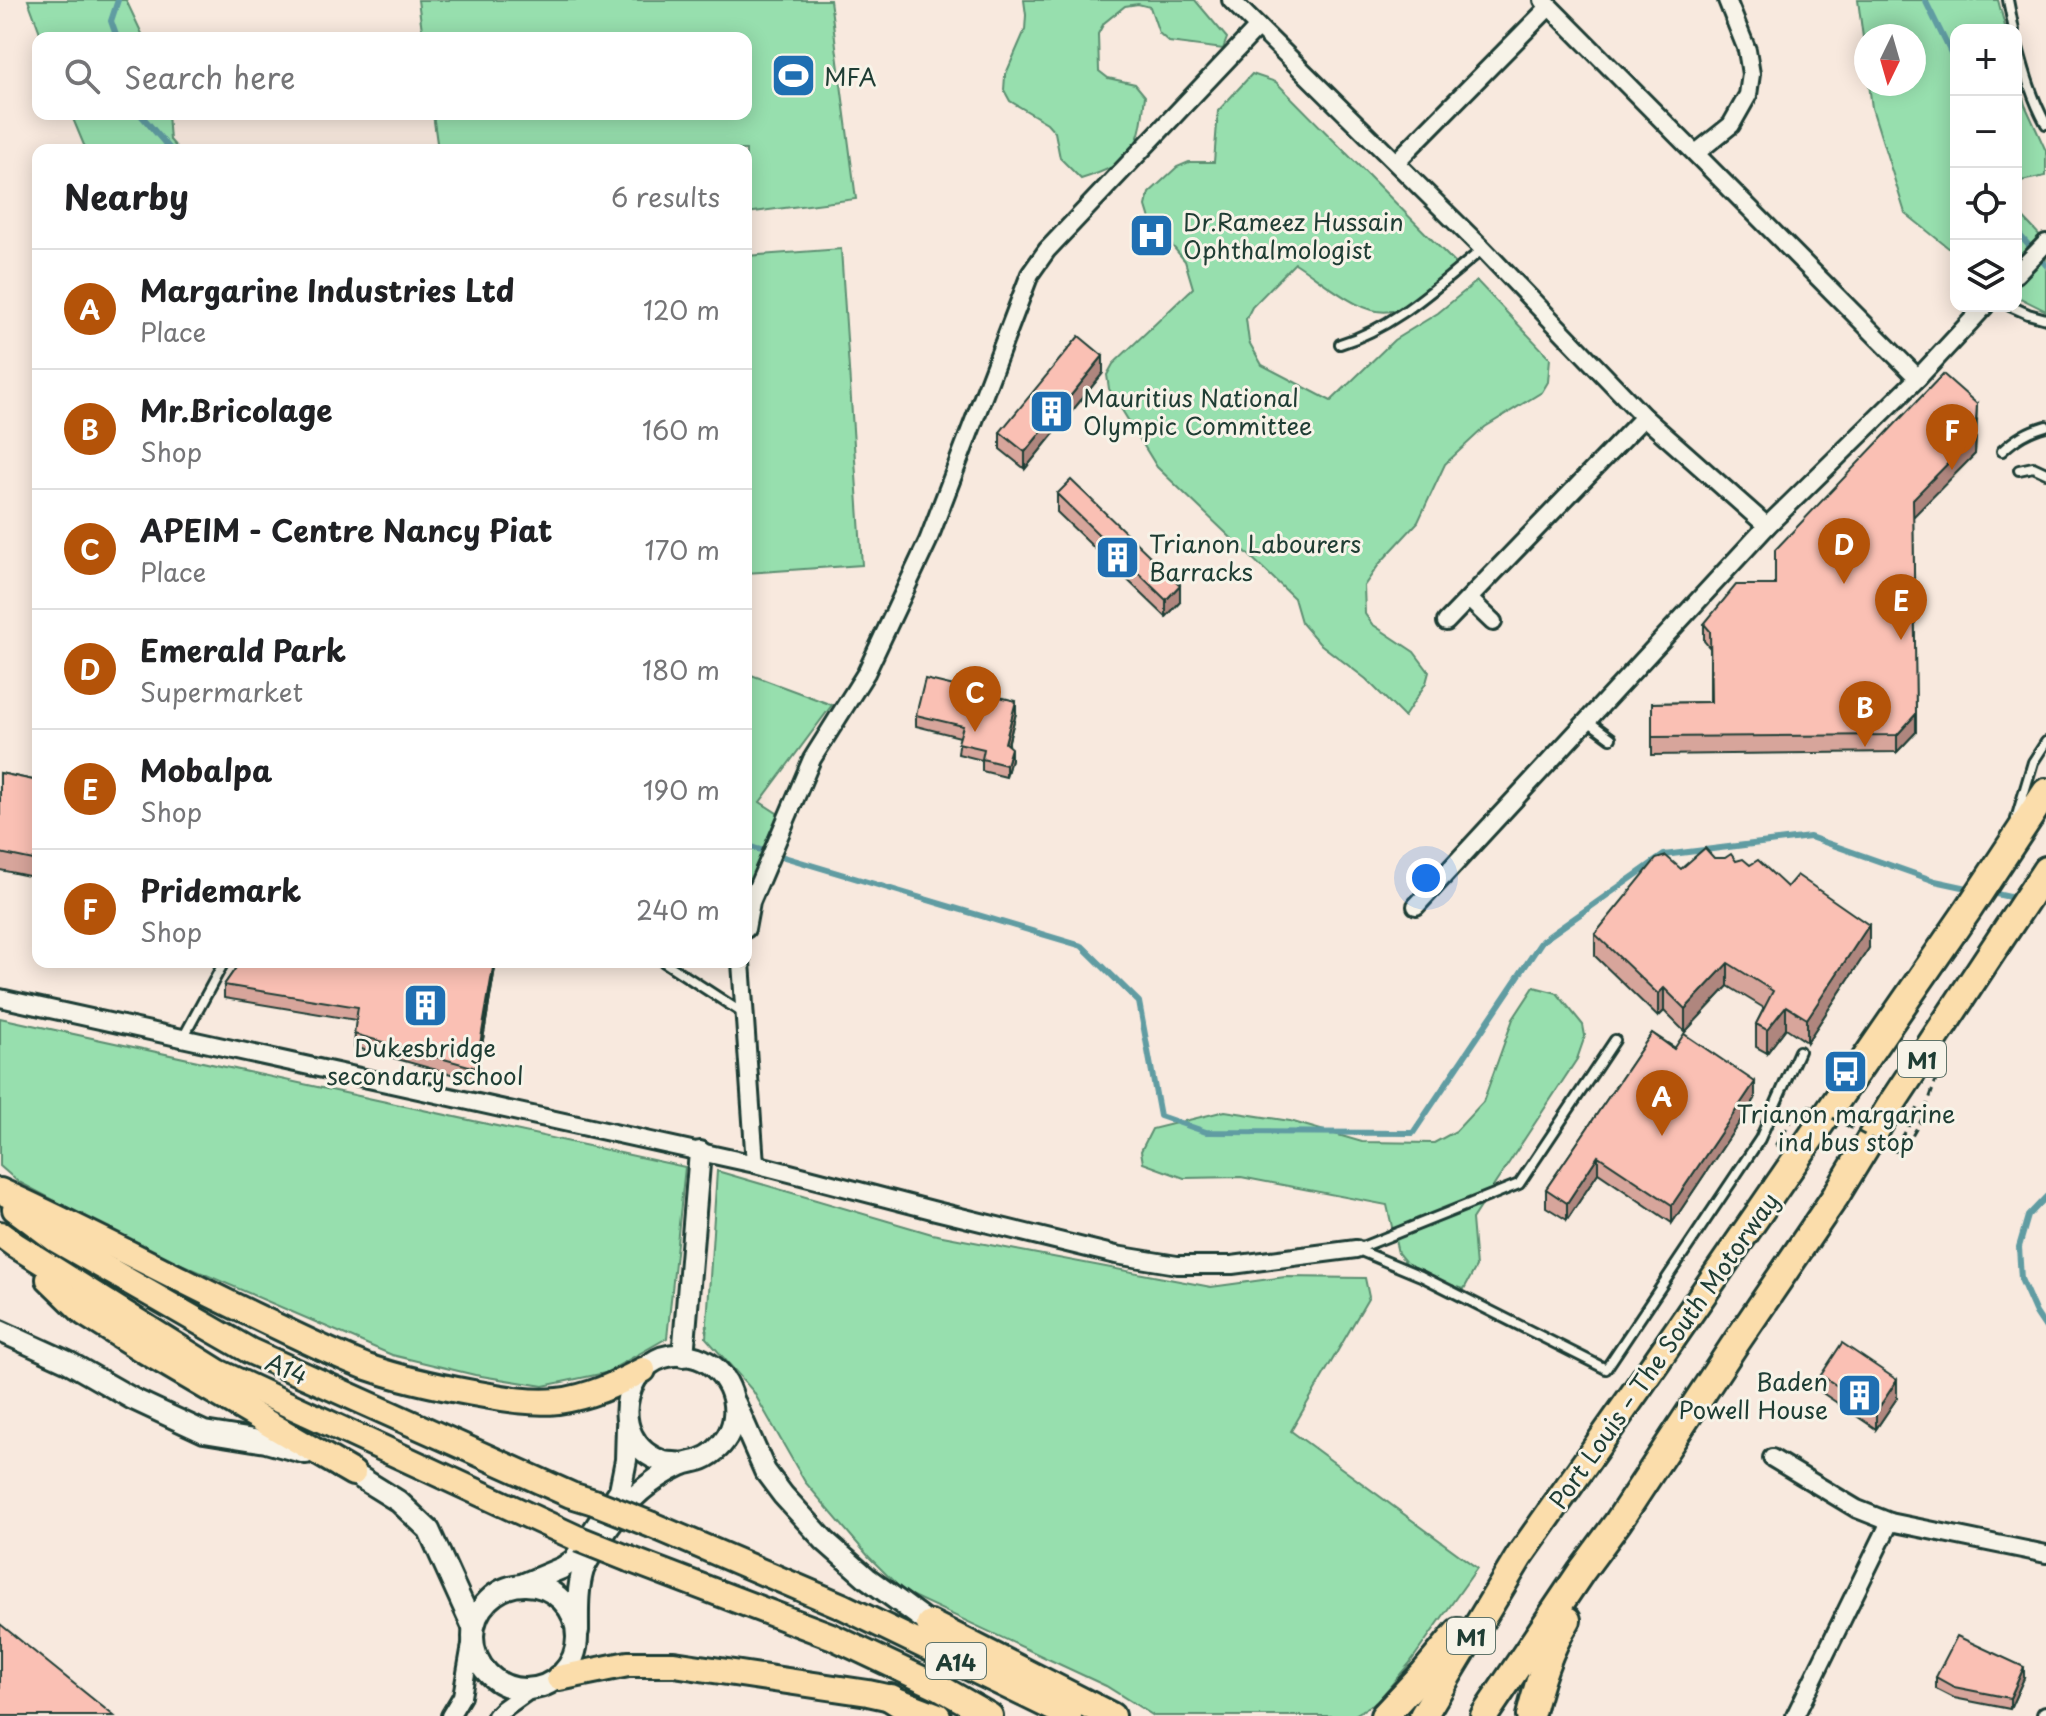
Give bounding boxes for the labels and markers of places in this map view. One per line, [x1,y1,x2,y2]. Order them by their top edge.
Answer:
sports icon: MFA [769,52,817,100]
place label: MFA [824,58,877,94]
place label: Dr.Rameez Hussain Ophthalmologist [1183,203,1404,267]
hospital icon: Dr.Rameez Hussain Ophthalmologist [1128,211,1176,259]
place label: Mauritius National Olympic Committee [1083,379,1313,443]
building icon: Mauritius National Olympic Committee [1028,387,1076,435]
pin: F [1926,404,1978,470]
pin: D [1818,518,1870,584]
place label: Trianon Labourers Barracks [1149,525,1361,589]
building icon: Trianon Labourers Barracks [1094,533,1142,581]
pin: E [1875,574,1927,640]
pin: C [949,666,1001,732]
pin: B [1839,681,1891,747]
building icon: Dukesbridge secondary school [401,981,449,1029]
place label: Dukesbridge secondary school [326,1029,524,1093]
bus stop icon: Trianon margarine ind bus stop [1822,1047,1870,1095]
pin: A [1636,1070,1688,1136]
place label: Trianon margarine ind bus stop [1736,1095,1956,1159]
place label: Baden Powell House [1678,1363,1828,1427]
building icon: Baden Powell House [1835,1371,1883,1419]

